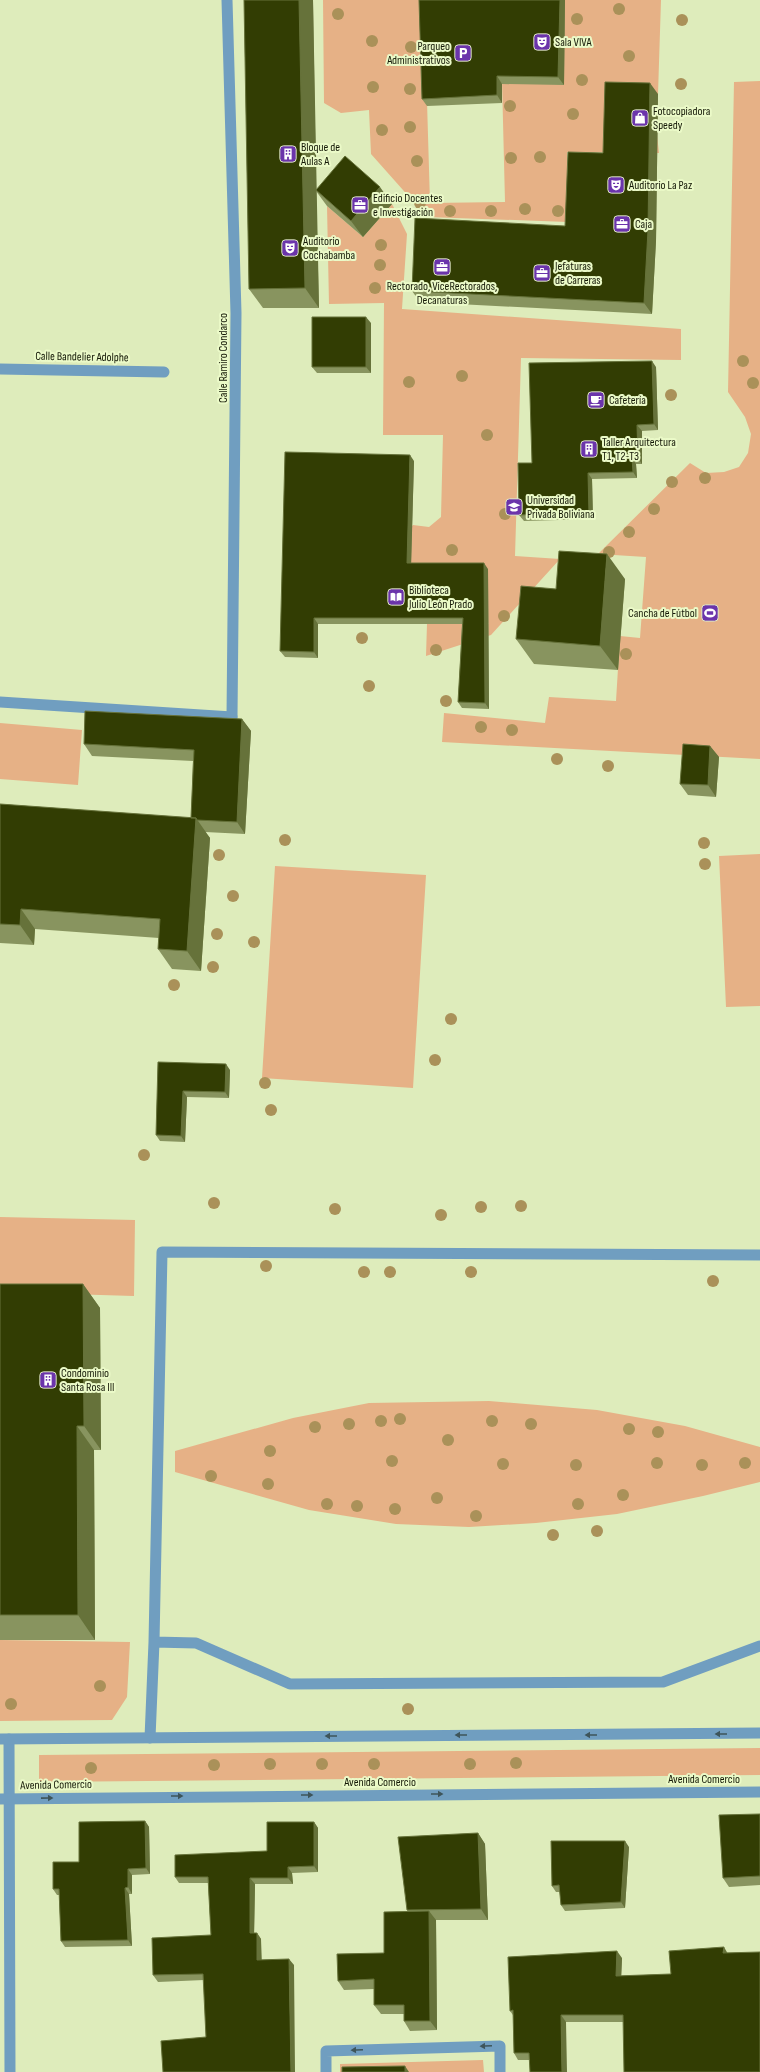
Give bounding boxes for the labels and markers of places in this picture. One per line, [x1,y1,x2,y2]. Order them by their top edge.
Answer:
theatre icon: Sala VIVA [532,32,552,52]
place label: Sala VIVA [555,35,592,50]
place label: Parqueo Administrativos [386,39,450,68]
parking icon: Parqueo Administrativos [453,43,473,63]
place label: Fotocopiadora Speedy [653,104,711,133]
shop icon: Fotocopiadora Speedy [630,108,650,128]
place label: Bloque de Aulas A [300,140,340,169]
building icon: Bloque de Aulas A [278,144,298,164]
theatre icon: Auditorio La Paz [606,175,626,195]
place label: Auditorio La Paz [628,178,693,193]
place label: Edificio Docentes e Investigación [373,191,443,220]
office icon: Edificio Docentes e Investigación [350,195,370,215]
office icon: Caja [612,214,632,234]
place label: Caja [635,217,652,232]
place label: Auditorio Cochabamba [302,234,356,263]
theatre icon: Auditorio Cochabamba [280,238,300,258]
office icon: Rectorado, ViceRectorados, Decanaturas [432,257,452,277]
place label: Jefaturas de Carreras [554,259,601,288]
office icon: Jefaturas de Carreras [532,263,552,283]
place label: Rectorado, ViceRectorados, Decanaturas [387,279,497,308]
cafe icon: Cafetería [586,390,606,410]
place label: Cafetería [609,393,646,408]
place label: Taller Arquitectura T1, T2-T3 [602,435,676,464]
building icon: Taller Arquitectura T1, T2-T3 [579,439,599,459]
place label: Universidad Privada Boliviana [527,493,595,522]
school or university icon: Universidad Privada Boliviana [504,497,524,517]
place label: Biblioteca Julio León Prado [408,583,472,612]
library icon: Biblioteca Julio León Prado [386,587,406,607]
sports icon: Cancha de Fútbol [700,603,720,623]
place label: Cancha de Fútbol [628,606,697,621]
place label: Condominio Santa Rosa III [61,1366,115,1395]
building icon: Condominio Santa Rosa III [38,1370,58,1390]

